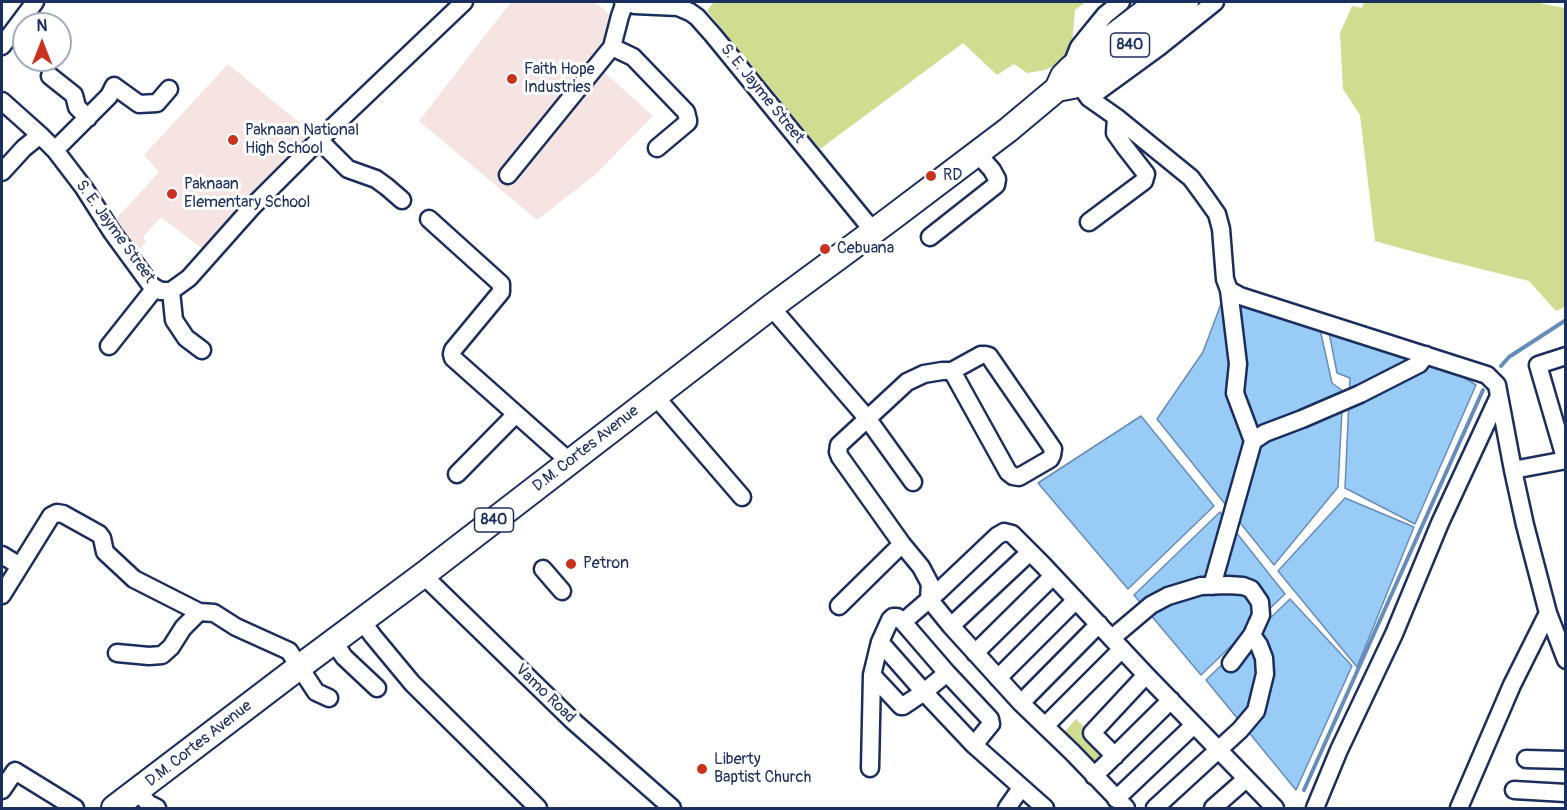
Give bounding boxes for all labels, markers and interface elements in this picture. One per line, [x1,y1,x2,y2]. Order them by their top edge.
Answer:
north arrow [12,12,72,72]
text: N [37,16,47,36]
road number: 840 [1110,33,1150,57]
street label: S. E. Jayme Street [716,40,808,148]
place label: Faith Hope Industries [524,60,595,98]
marker: Faith Hope Industries [505,72,519,86]
place label: Paknaan National High School [245,121,359,159]
marker: Paknaan National High School [226,133,240,147]
place label: RD [943,166,962,186]
marker: RD [924,169,938,183]
place label: Paknaan Elementary School [184,175,310,213]
street label: S. E. Jayme Street [71,177,159,287]
marker: Paknaan Elementary School [165,187,179,201]
place label: Cebuana [837,239,894,259]
marker: Cebuana [818,242,832,256]
street label: D.M. Cortes Avenue [529,402,643,496]
road number: 840 [474,508,514,532]
place label: Petron [583,554,629,574]
marker: Petron [564,557,578,571]
street label: Vamo Road [511,661,579,727]
street label: D.M. Cortes Avenue [142,697,256,791]
place label: Liberty Baptist Church [714,750,811,788]
marker: Liberty Baptist Church [695,762,709,776]

